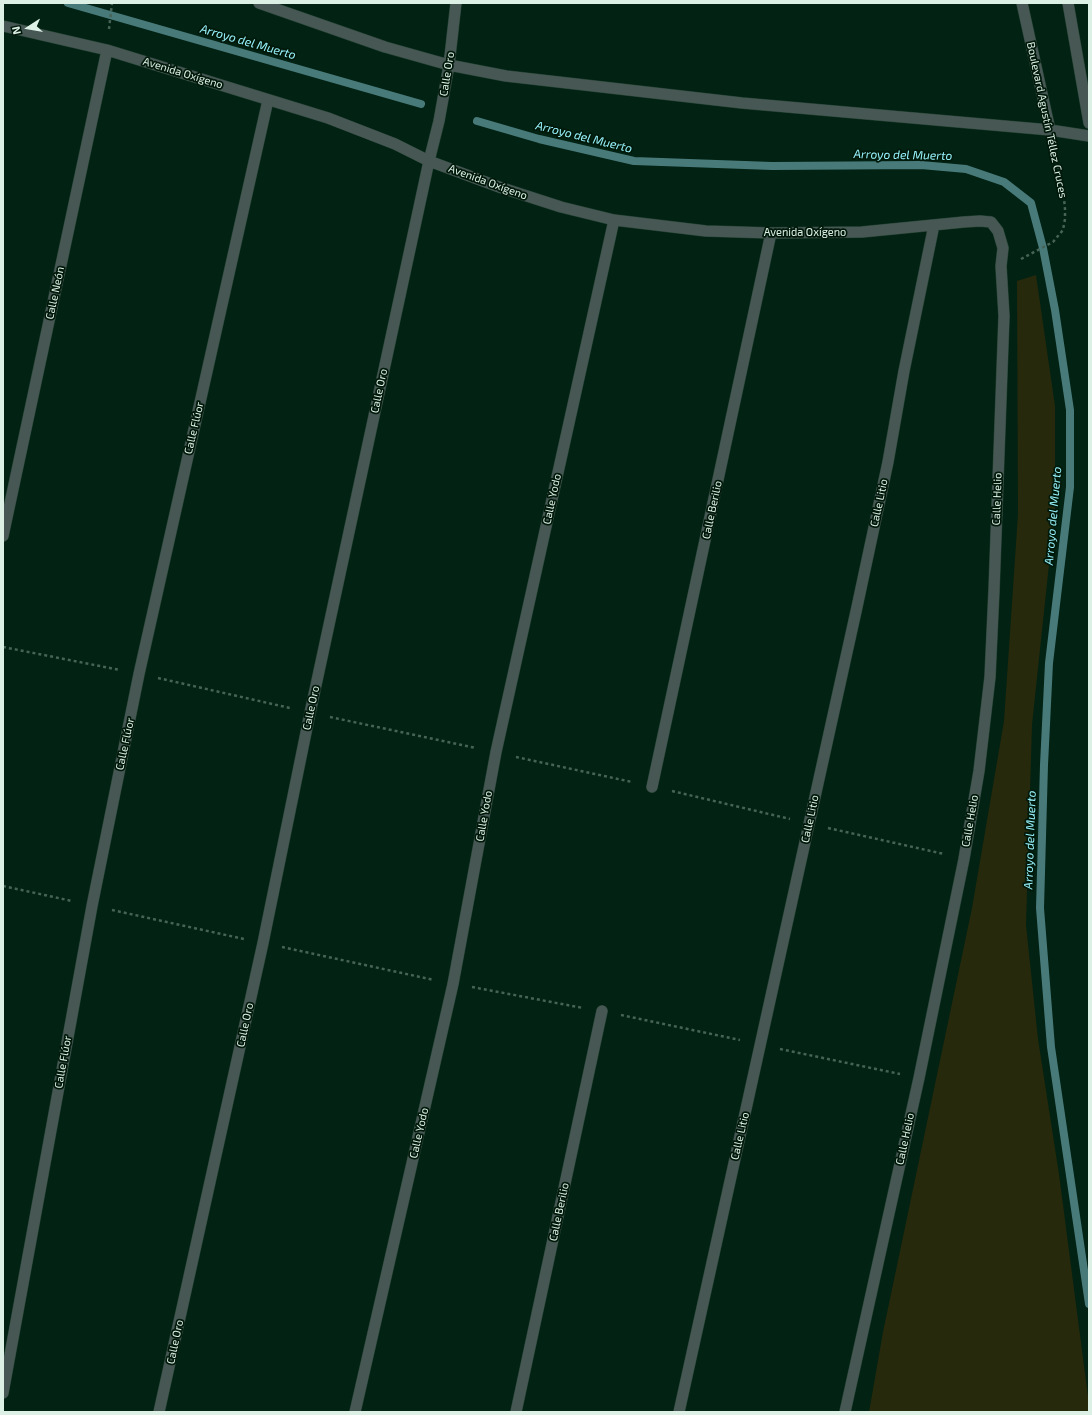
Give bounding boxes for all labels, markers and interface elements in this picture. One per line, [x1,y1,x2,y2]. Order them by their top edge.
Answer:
north arrow [8,8,48,48]
water label: Arroyo del Muerto [199,21,297,63]
text: N [9,25,23,36]
street label: Boulevard Agustín Téllez Cruces [1024,41,1070,199]
street label: Calle Oro [437,51,457,97]
street label: Avenida Oxígeno [142,55,224,91]
water label: Arroyo del Muerto [534,118,634,156]
water label: Arroyo del Muerto [853,147,953,163]
street label: Avenida Oxígeno [447,162,529,202]
street label: Avenida Oxígeno [764,225,846,239]
street label: Calle Neón [43,265,67,321]
street label: Calle Oro [368,368,390,414]
street label: Calle Flúor [182,401,206,455]
water label: Arroyo del Muerto [1042,466,1064,566]
street label: Calle Yodo [540,472,564,526]
street label: Calle Helio [989,472,1005,526]
street label: Calle Litio [867,478,891,528]
street label: Calle Berilio [699,480,725,540]
street label: Calle Oro [300,685,322,731]
street label: Calle Flúor [113,717,137,771]
street label: Calle Yodo [473,789,495,843]
water label: Arroyo del Muerto [1021,790,1039,890]
street label: Calle Litio [798,794,822,844]
street label: Calle Helio [959,794,981,848]
street label: Calle Oro [234,1002,256,1048]
street label: Calle Flúor [52,1035,74,1089]
street label: Calle Yodo [407,1106,431,1160]
street label: Calle Litio [728,1111,752,1161]
street label: Calle Helio [893,1112,917,1166]
street label: Calle Berilio [546,1182,572,1242]
street label: Calle Oro [164,1319,186,1365]

